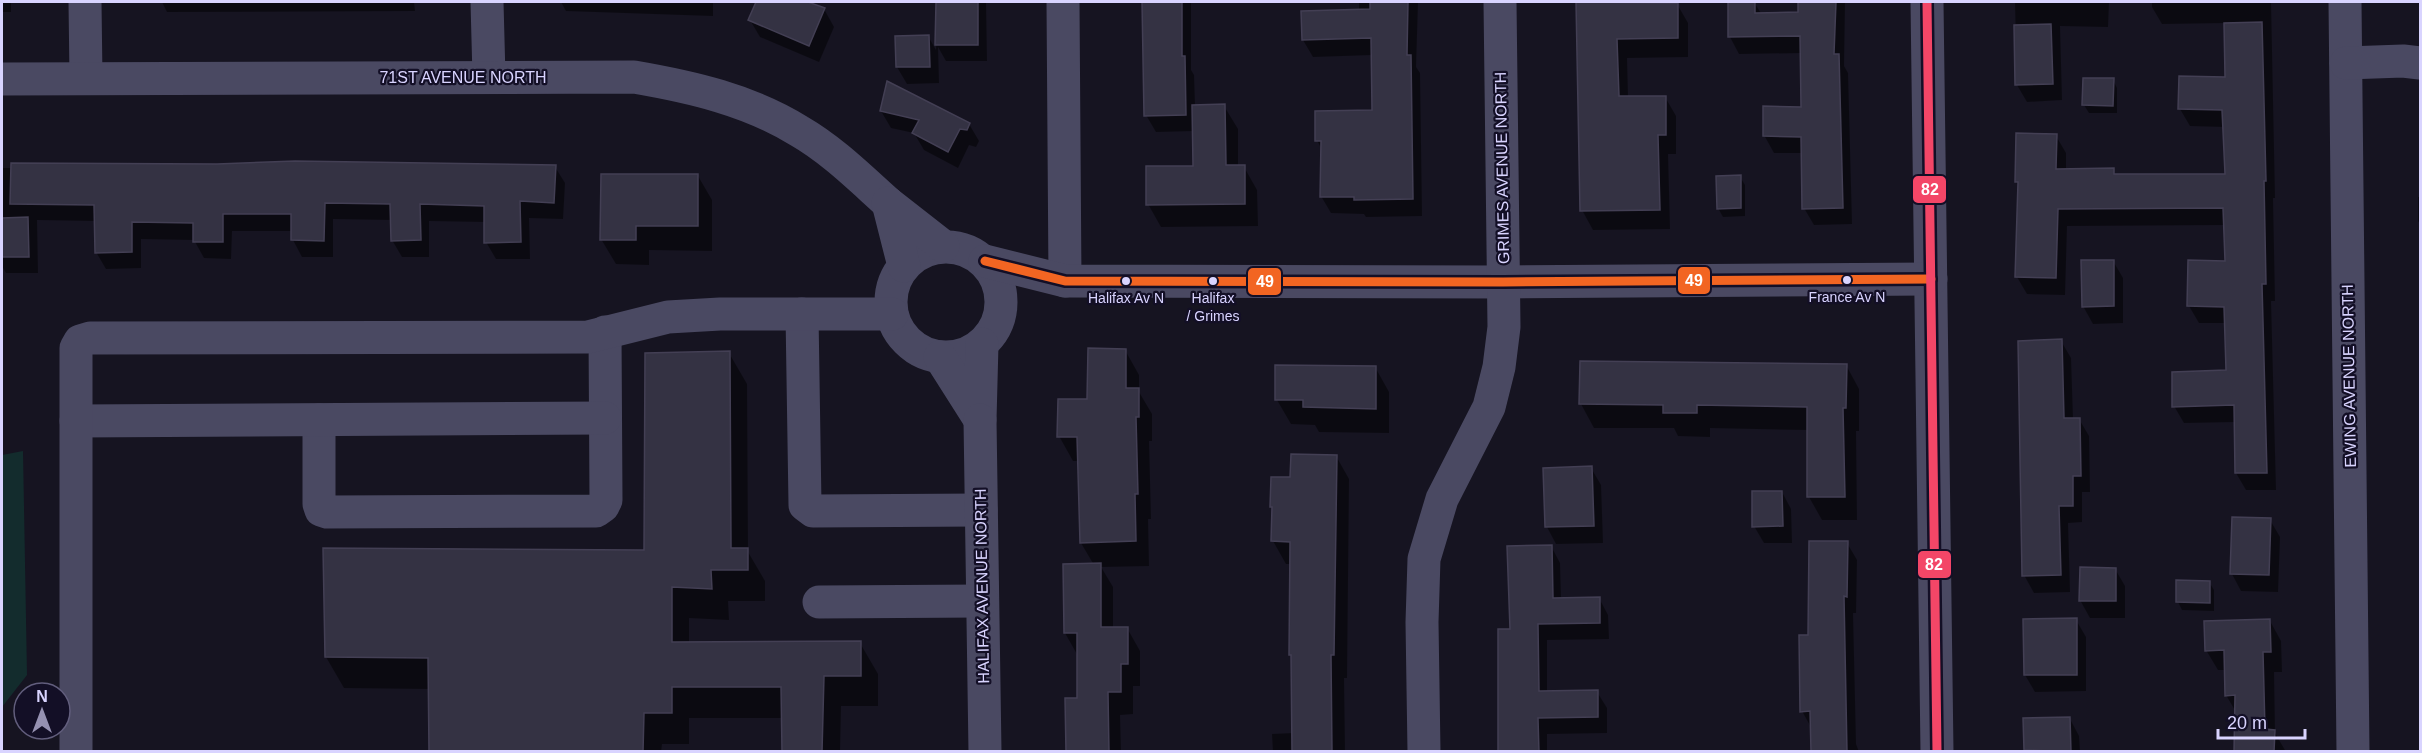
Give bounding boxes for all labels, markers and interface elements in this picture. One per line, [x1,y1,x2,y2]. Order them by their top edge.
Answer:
street label: 71ST AVENUE NORTH [379,69,547,86]
street label: GRIMES AVENUE NORTH [1492,72,1512,264]
line badge: 82 [1912,175,1947,204]
text: 82 [1921,181,1939,198]
line badge: 49 [1677,266,1711,295]
line badge: 49 [1247,267,1282,296]
text: 49 [1685,272,1703,289]
text: 49 [1256,273,1274,290]
marker: France Av N [1841,274,1853,286]
marker: Halifax Av N [1120,275,1132,287]
marker: Halifax / Grimes [1207,275,1219,287]
street label: EWING AVENUE NORTH [2339,284,2359,468]
place label: France Av N [1809,289,1885,305]
place label: Halifax Av N [1088,290,1164,306]
place label: Halifax / Grimes [1187,290,1239,324]
street label: HALIFAX AVENUE NORTH [972,488,992,684]
line badge: 82 [1917,550,1952,579]
text: 82 [1925,556,1943,573]
north arrow [12,681,72,741]
text: N [36,688,48,705]
scale bar [2218,702,2305,740]
text: 20 m [2227,713,2267,733]

